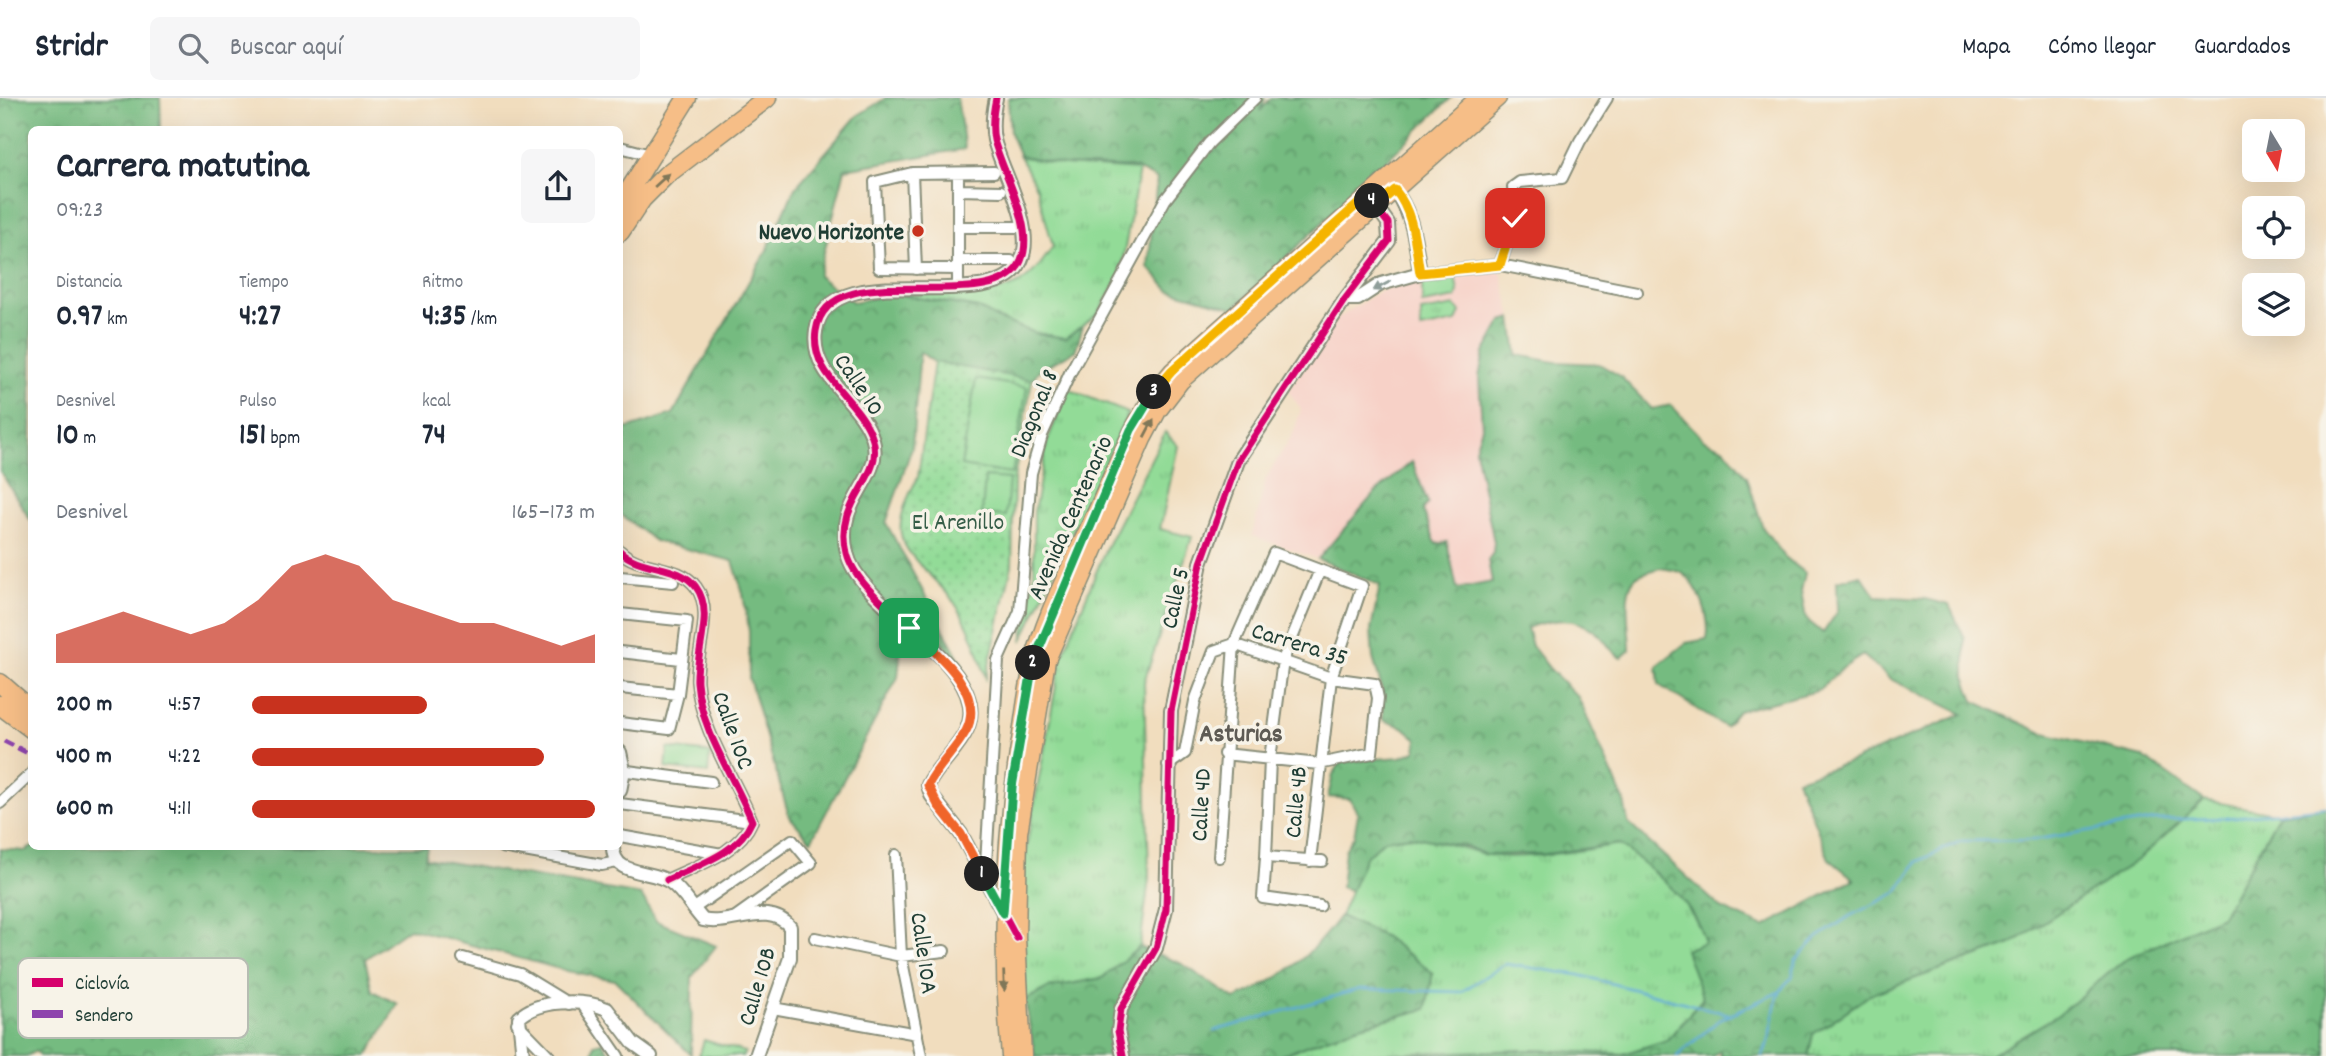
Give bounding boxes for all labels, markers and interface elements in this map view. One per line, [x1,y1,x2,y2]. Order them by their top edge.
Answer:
search box [150,17,640,80]
text: Stridr [35,25,108,72]
icon: search [174,29,212,67]
text: Buscar aquí [230,30,342,67]
text: Mapa [1962,31,2010,65]
text: Cómo llegar [2048,31,2156,65]
text: Guardados [2194,31,2291,65]
north arrow [2242,119,2305,182]
map controls [2242,119,2305,336]
text: Carrera matutina [56,141,309,196]
button: share [521,149,595,223]
one-way arrow [653,172,670,188]
pin: 4 [1354,184,1390,218]
text: 4 [1368,187,1375,214]
pin [1485,188,1545,248]
text: 09:23 [56,195,103,228]
button: locate [2242,196,2305,259]
icon: check [1496,199,1534,237]
place label: Nuevo Horizonte [758,217,904,251]
marker: Nuevo Horizonte [910,223,926,239]
text: Distancia [56,270,122,297]
text: Tiempo [239,270,289,297]
text: Ritmo [422,270,463,297]
button: layers [2242,273,2305,336]
one-way arrow [1371,279,1391,291]
text: 0.97 [56,297,103,340]
text: 4:27 [239,297,281,340]
text: 4:35 [422,297,467,340]
text: km [103,307,128,334]
text: /km [467,307,497,334]
street label: Calle 10 [824,348,891,424]
street label: Diagonal 8 [1003,365,1069,463]
pin: 3 [1136,374,1172,410]
text: 3 [1149,378,1158,405]
text: Desnivel [56,389,115,416]
text: Pulso [239,389,277,416]
text: kcal [422,389,451,416]
text: 10 [56,416,79,459]
text: 151 [239,416,266,459]
text: 74 [422,416,446,459]
one-way arrow [1143,419,1155,438]
text: m [79,426,96,453]
text: bpm [266,426,300,453]
street label: Avenida Centenario [1020,431,1123,606]
text: Desnivel [56,497,128,530]
text: 165–173 m [512,497,595,530]
park label: El Arenillo [912,507,1004,541]
street label: Calle 5 [1154,565,1200,632]
pin [879,598,939,658]
icon: arrive [890,609,928,647]
street label: Carrera 35 [1247,615,1351,677]
pin: 2 [1016,646,1050,680]
text: 2 [1028,649,1037,676]
street label: Calle 10C [701,687,761,775]
text: 200 m [56,689,112,722]
text: 4:57 [168,689,201,722]
district label: Asturias [1199,717,1283,754]
text: 400 m [56,741,112,774]
text: 4:22 [168,741,201,774]
street label: Calle 4B [1278,765,1318,840]
street label: Calle 4D [1184,768,1222,842]
text: 600 m [56,793,113,826]
text: 4:11 [168,793,191,826]
pin: 1 [964,856,1000,892]
text: 1 [979,860,984,887]
street label: Calle 10A [899,910,945,996]
street label: Calle 10B [731,944,787,1030]
legend [18,958,248,1038]
one-way arrow [999,970,1010,992]
text: Ciclovía [75,972,130,999]
text: Sendero [75,1004,133,1031]

